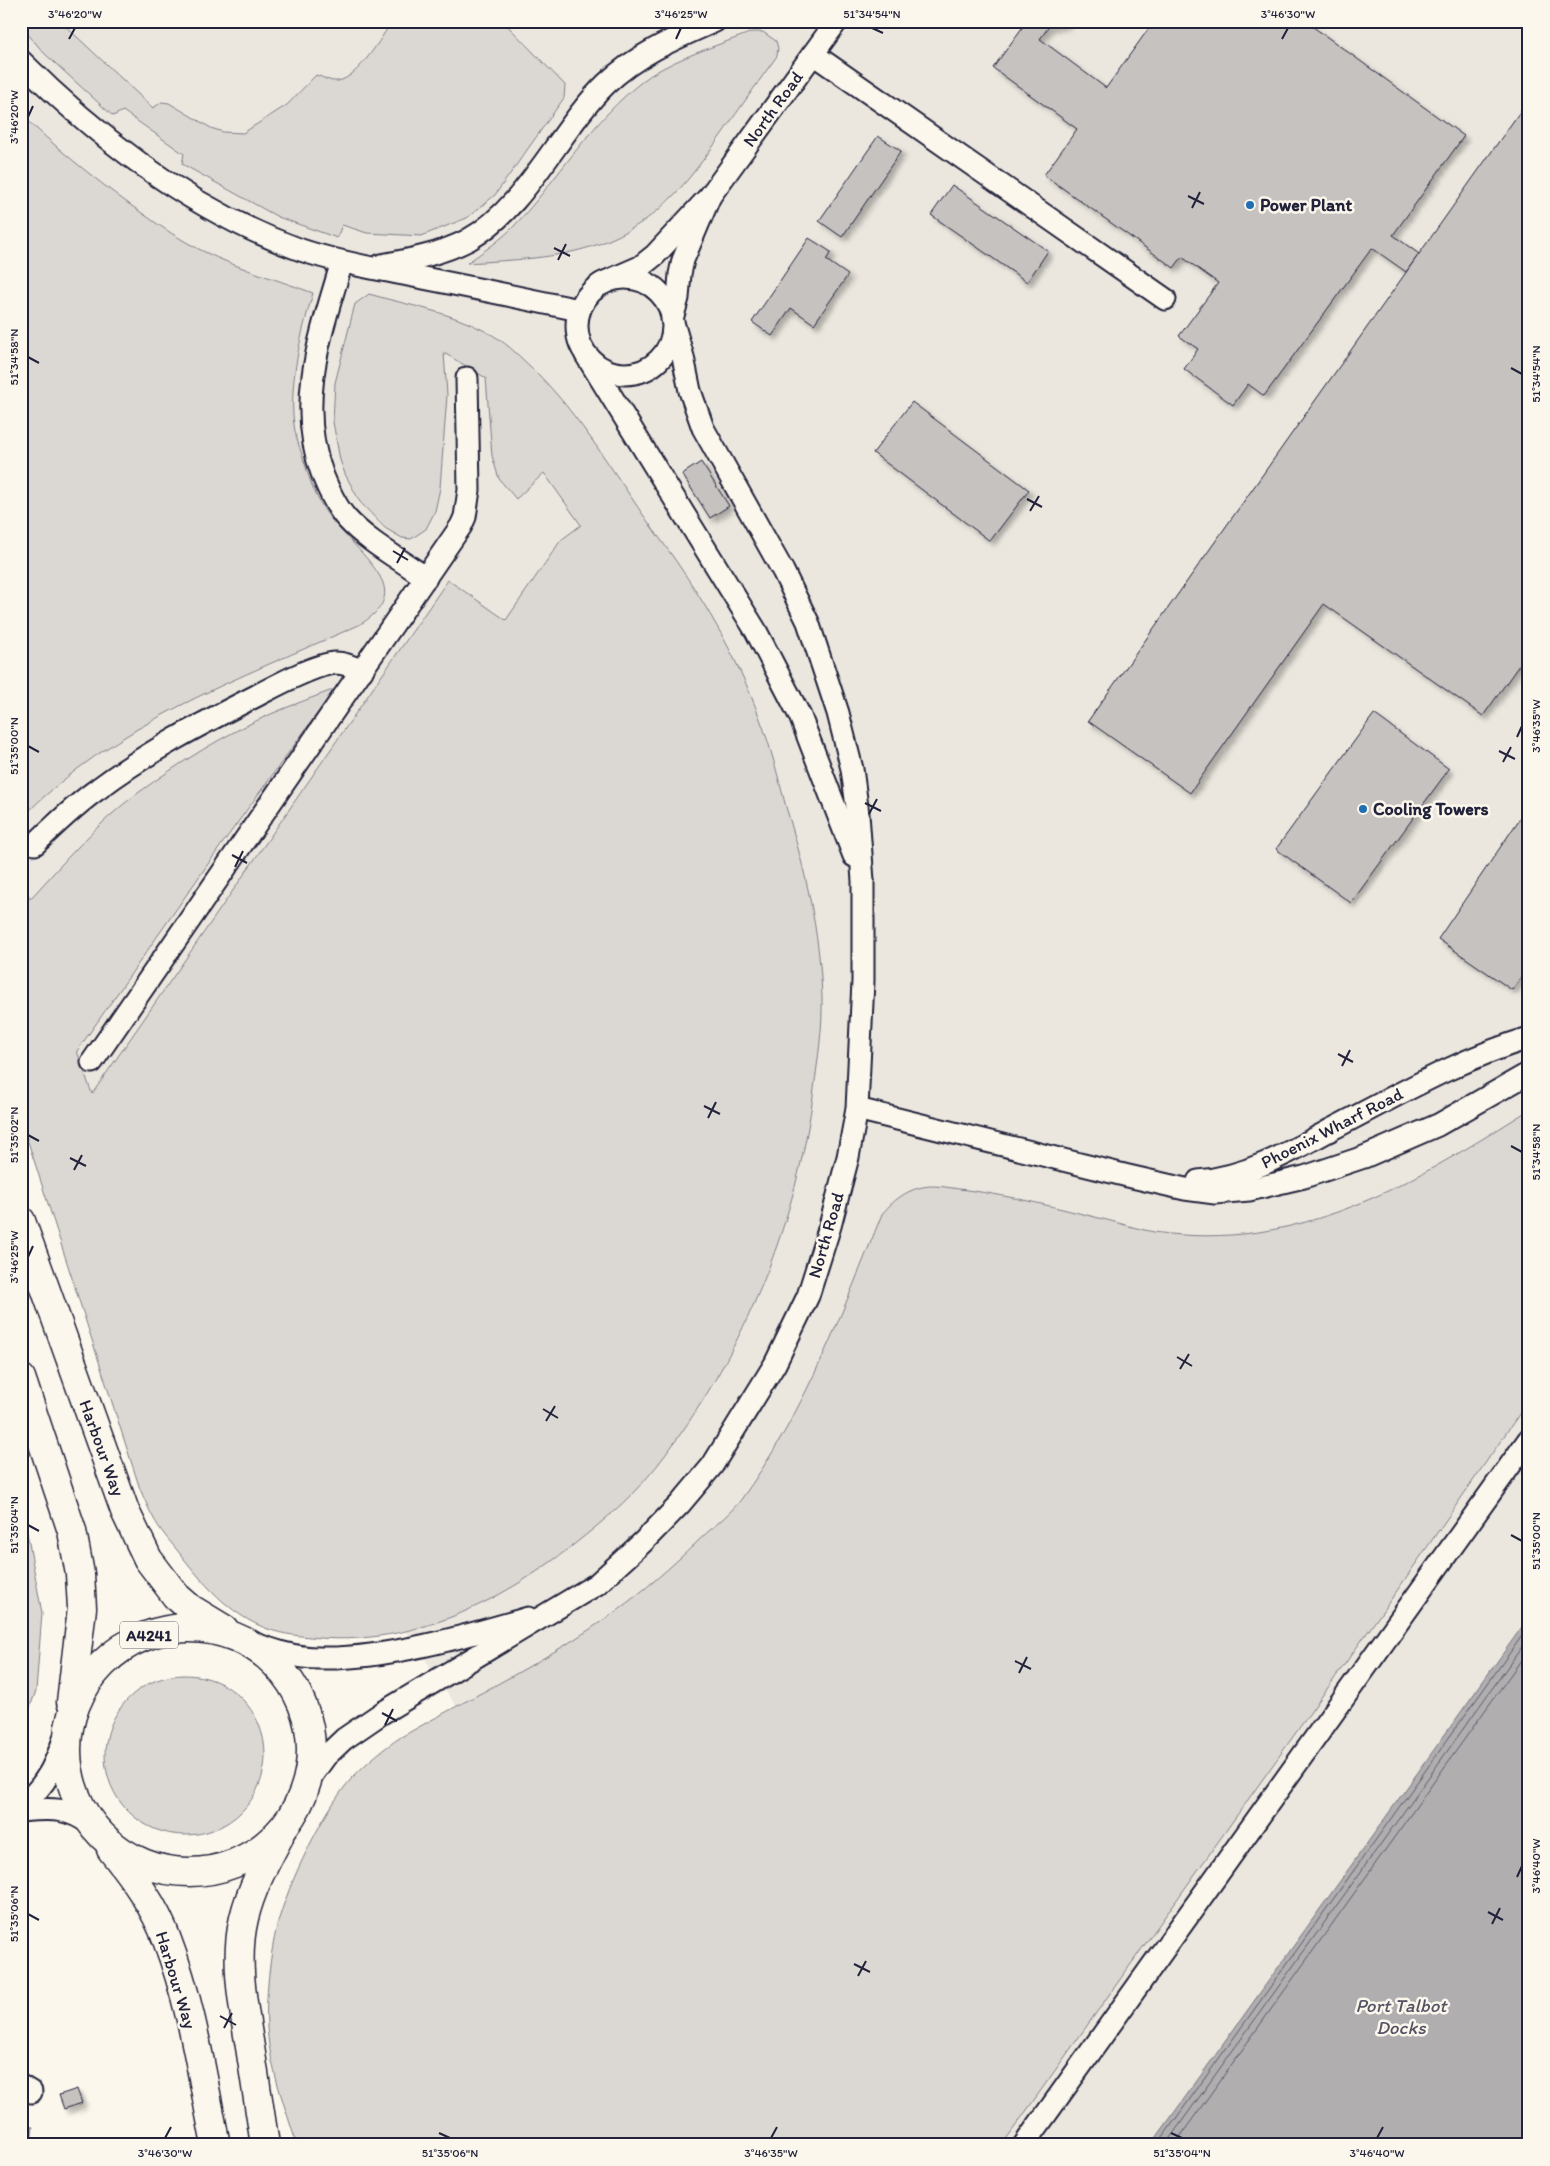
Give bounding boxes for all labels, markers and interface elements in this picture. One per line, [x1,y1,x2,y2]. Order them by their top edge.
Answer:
text: 3°46'20"W [48,7,102,21]
text: 3°46'25"W [654,7,708,21]
text: 51°34'54"N [843,7,901,21]
text: 3°46'30"W [1261,7,1315,21]
street label: North Road [738,67,808,151]
text: 3°46'20"W [7,90,21,144]
place label: Power Plant [1260,194,1352,216]
marker: Power Plant [1244,199,1256,211]
text: 51°34'58"N [7,329,21,385]
text: 51°34'54"N [1529,345,1543,403]
text: 3°46'35"W [1529,699,1543,753]
text: 51°35'00"N [7,717,21,775]
place label: Cooling Towers [1373,798,1489,820]
marker: Cooling Towers [1357,803,1369,815]
street label: Phoenix Wharf Road [1257,1083,1407,1173]
text: 51°35'02"N [7,1107,21,1163]
text: 51°34'58"N [1529,1124,1543,1180]
street label: North Road [803,1189,849,1281]
text: 3°46'25"W [7,1230,21,1284]
street label: Harbour Way [74,1397,130,1500]
text: 51°35'04"N [7,1496,21,1554]
text: 51°35'00"N [1529,1512,1543,1570]
road number: A4241 [120,1622,178,1648]
text: 3°46'40"W [1529,1838,1543,1894]
text: 51°35'06"N [7,1886,21,1942]
street label: Harbour Way [151,1928,201,2032]
water label: Port Talbot Docks [1356,1994,1448,2039]
text: 3°46'30"W [138,2146,192,2160]
text: 51°35'06"N [422,2146,478,2160]
text: 3°46'35"W [744,2146,798,2160]
text: 51°35'04"N [1153,2146,1211,2160]
text: 3°46'40"W [1349,2146,1405,2160]

